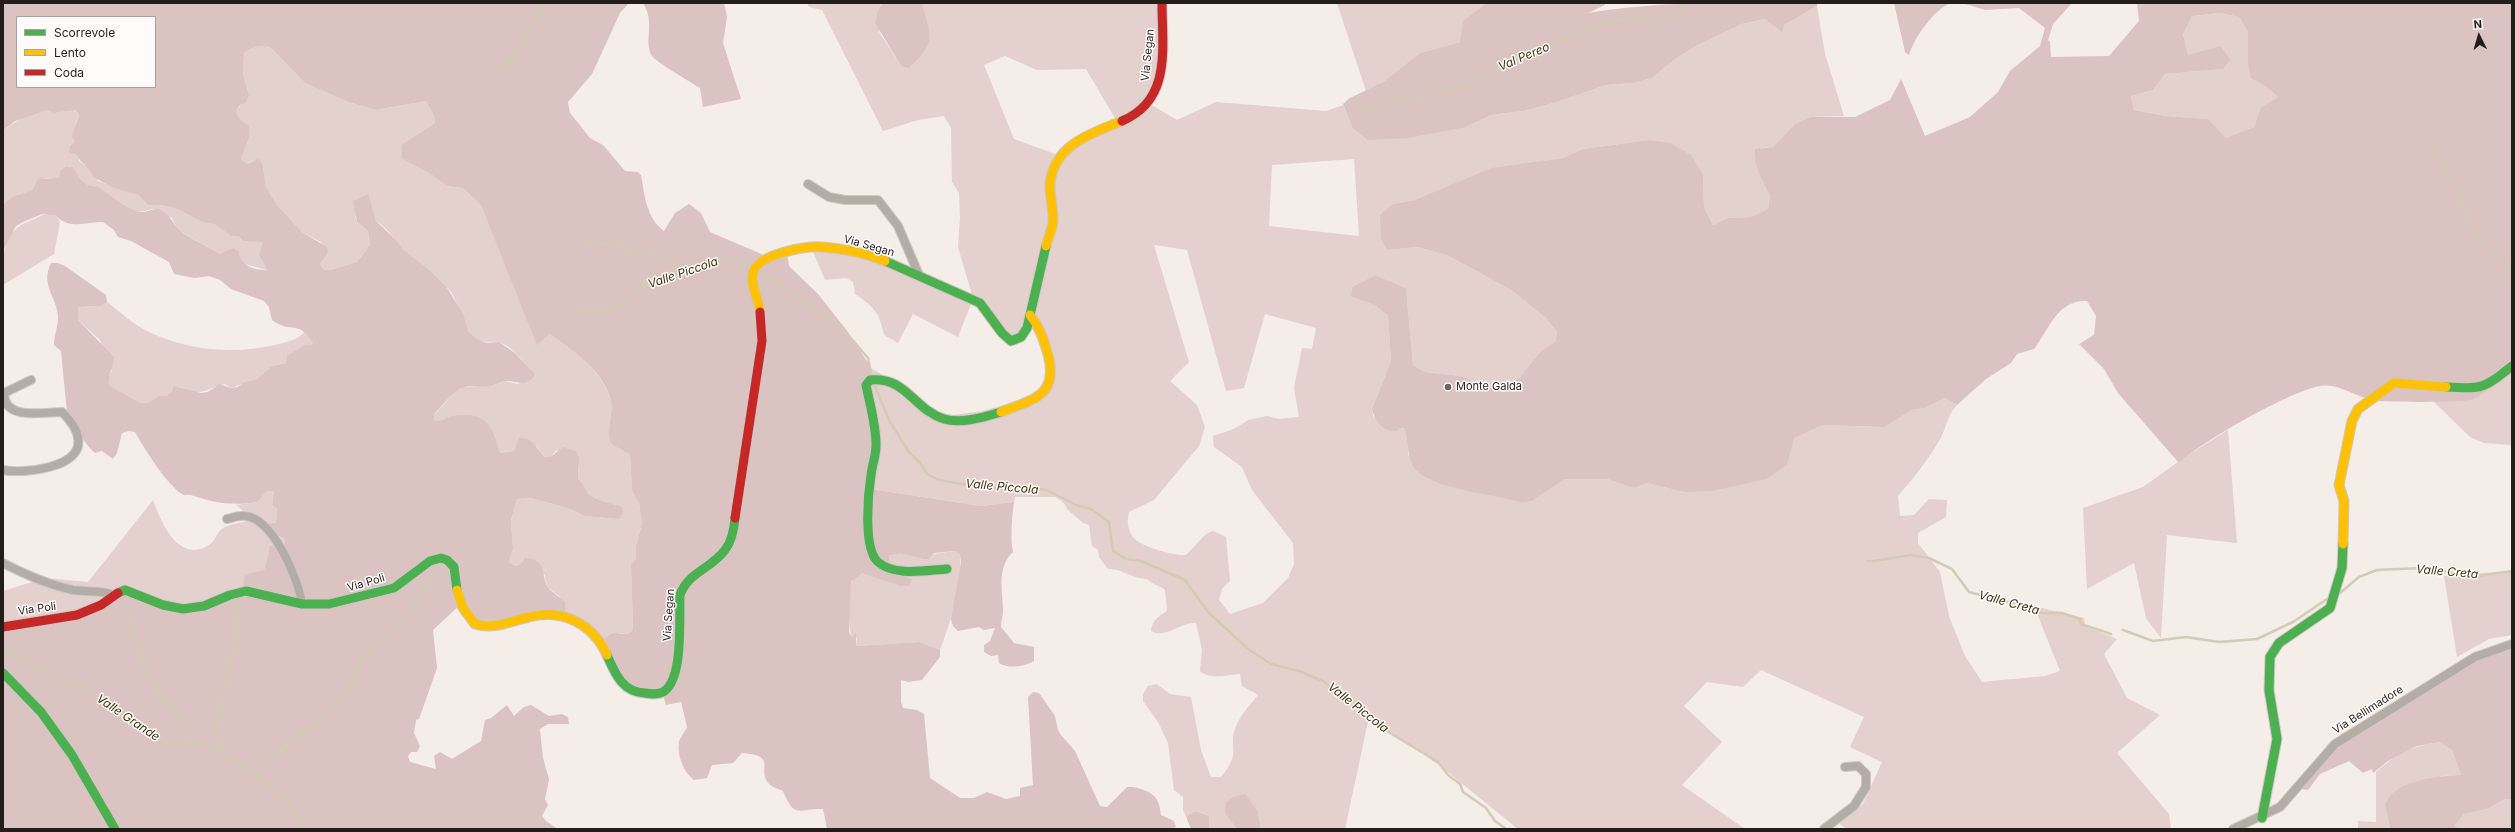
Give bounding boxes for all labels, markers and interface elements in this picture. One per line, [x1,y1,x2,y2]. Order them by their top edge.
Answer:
legend [16,16,156,88]
north arrow [2459,16,2499,56]
text: N [2473,17,2483,31]
text: Scorrevole [54,25,115,40]
street label: Via Segan [1139,28,1157,82]
water label: Val Pereo [1496,40,1552,74]
text: Lento [54,45,86,60]
text: Coda [54,65,84,80]
street label: Via Segan [842,232,896,260]
water label: Valle Piccola [646,254,720,292]
place label: Monte Galda [1456,380,1522,394]
marker: Monte Galda [1443,382,1453,392]
water label: Valle Piccola [965,477,1039,497]
water label: Valle Creta [2415,562,2479,582]
street label: Via Poli [346,571,386,595]
street label: Via Segan [661,588,677,642]
water label: Valle Creta [1977,588,2041,618]
street label: Via Poli [17,600,57,618]
water label: Valle Piccola [1325,680,1391,736]
street label: Via Bellimadore [2330,683,2406,737]
water label: Valle Grande [94,692,162,744]

